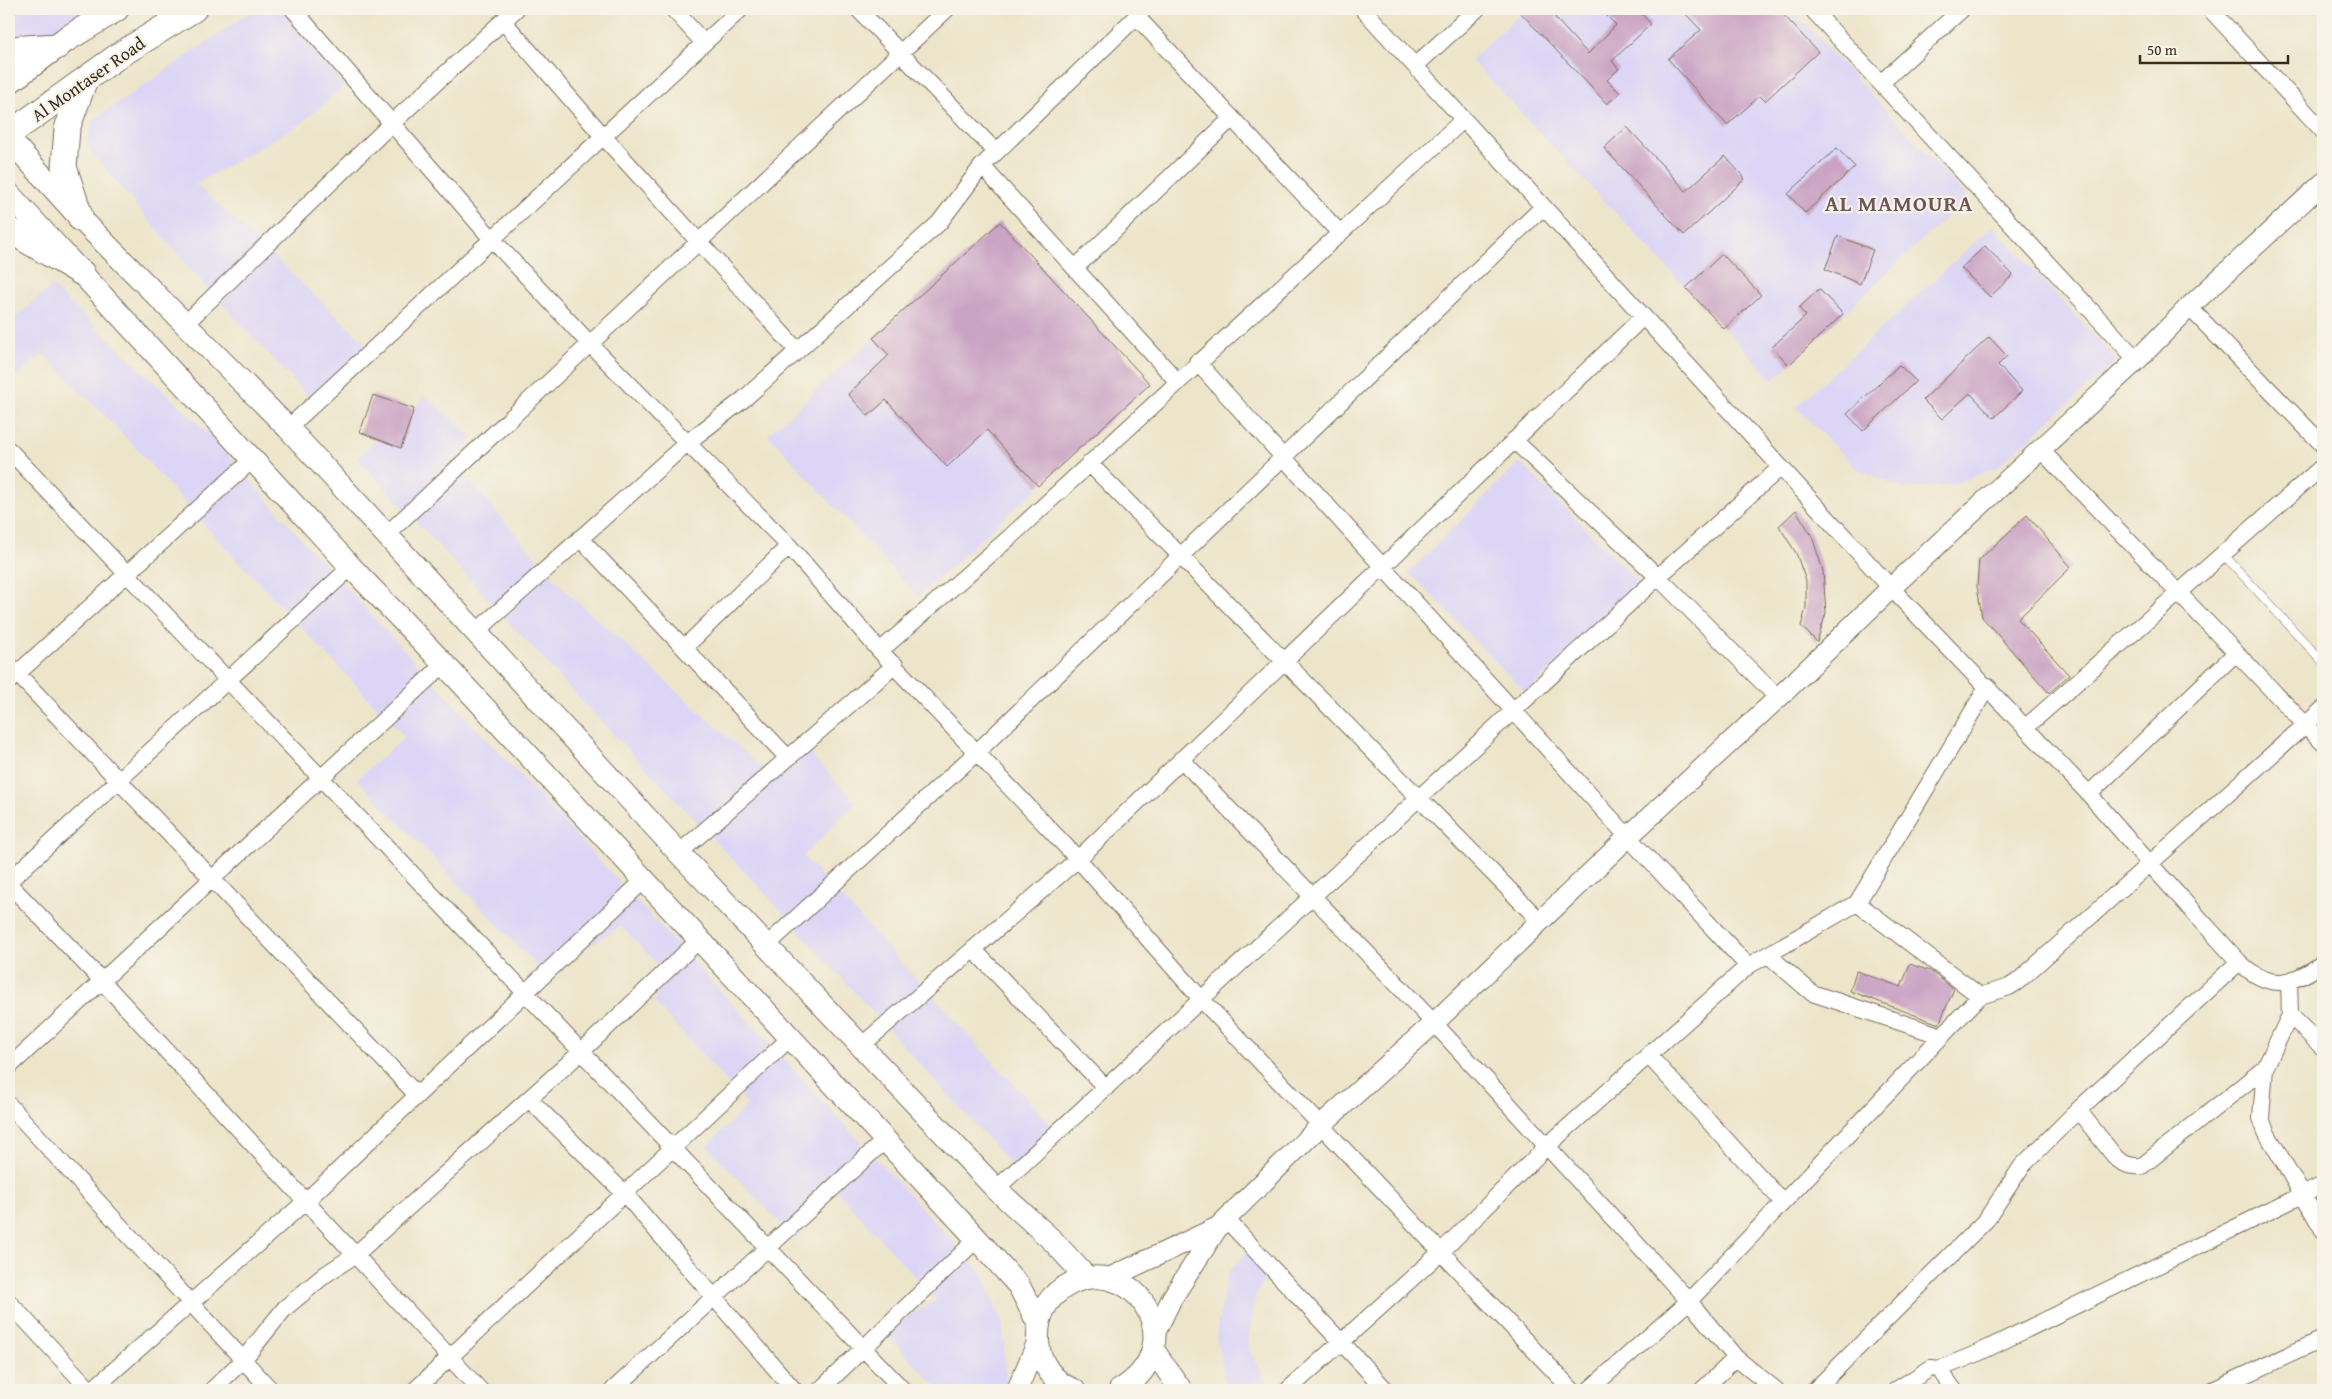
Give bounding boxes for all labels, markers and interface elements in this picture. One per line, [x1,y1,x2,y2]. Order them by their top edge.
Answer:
street label: Al Montaser Road [26,29,151,128]
scale bar [2140,32,2287,64]
text: 50 m [2147,39,2178,60]
district label: AL MAMOURA [1825,187,1973,219]

